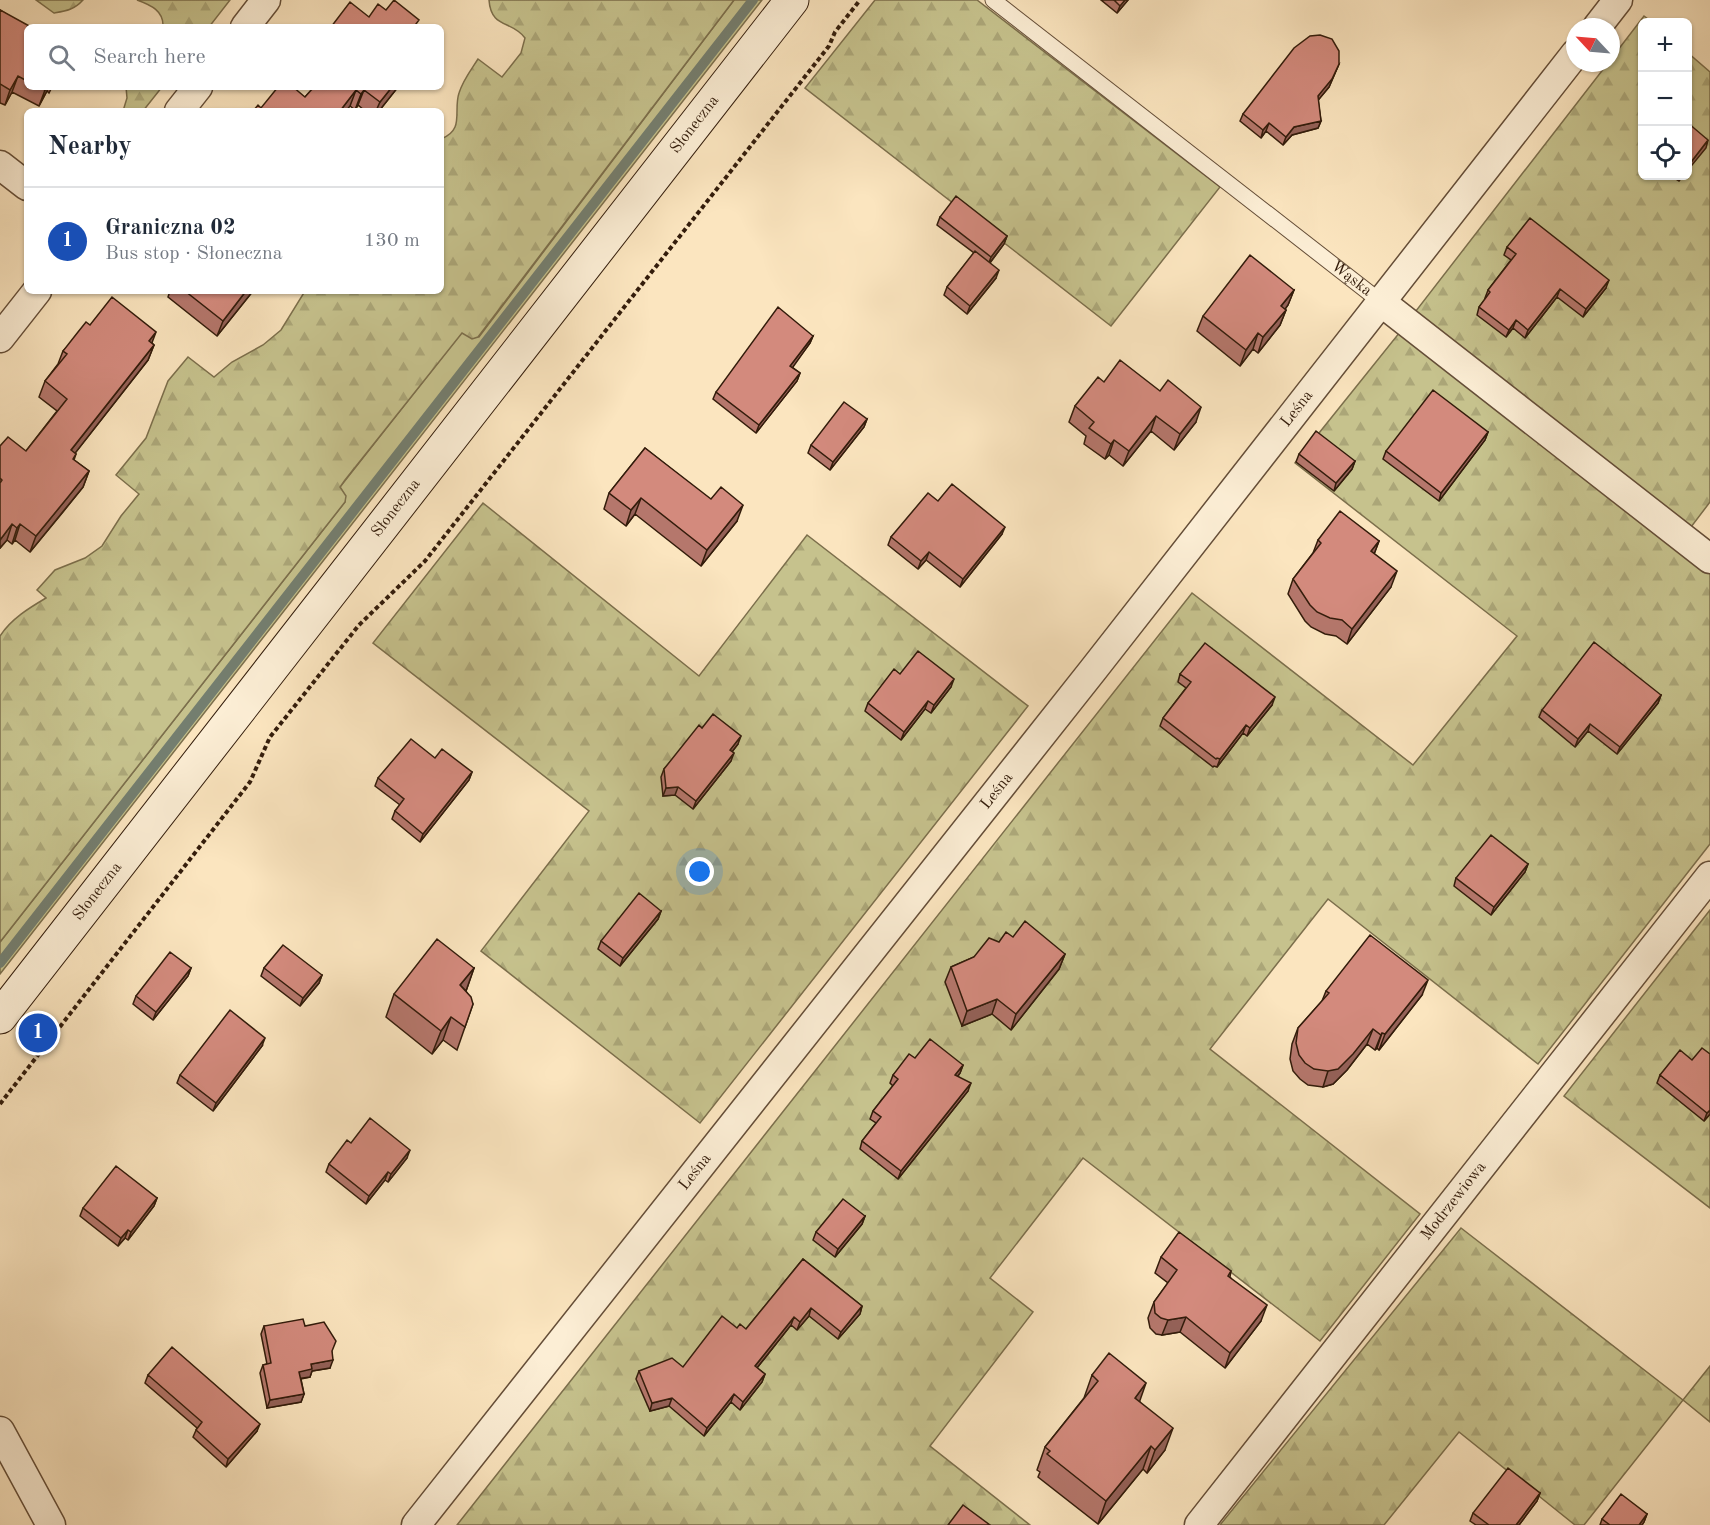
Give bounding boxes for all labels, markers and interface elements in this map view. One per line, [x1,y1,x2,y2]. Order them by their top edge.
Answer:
north arrow [1566,18,1620,72]
map controls [1638,18,1692,180]
button: + [1638,18,1692,72]
search box [24,24,444,90]
icon: search [45,41,78,74]
text: Search here [93,46,206,68]
button: − [1638,72,1692,126]
street label: Słoneczna [667,93,722,157]
button: locate [1638,126,1692,180]
text: Nearby [48,134,132,160]
text: Graniczna 02 [105,217,236,239]
text: 1 [62,231,73,251]
text: 130 m [364,231,420,251]
text: Bus stop · Słoneczna [105,244,283,264]
street label: Wąska [1328,258,1375,300]
street label: Leśna [1278,388,1316,430]
street label: Słoneczna [369,476,424,540]
street label: Leśna [978,770,1016,812]
your location [685,857,714,886]
street label: Słoneczna [70,859,125,924]
pin: 1 [18,1010,57,1056]
street label: Leśna [676,1151,715,1193]
street label: Modrzewiowa [1418,1159,1490,1244]

